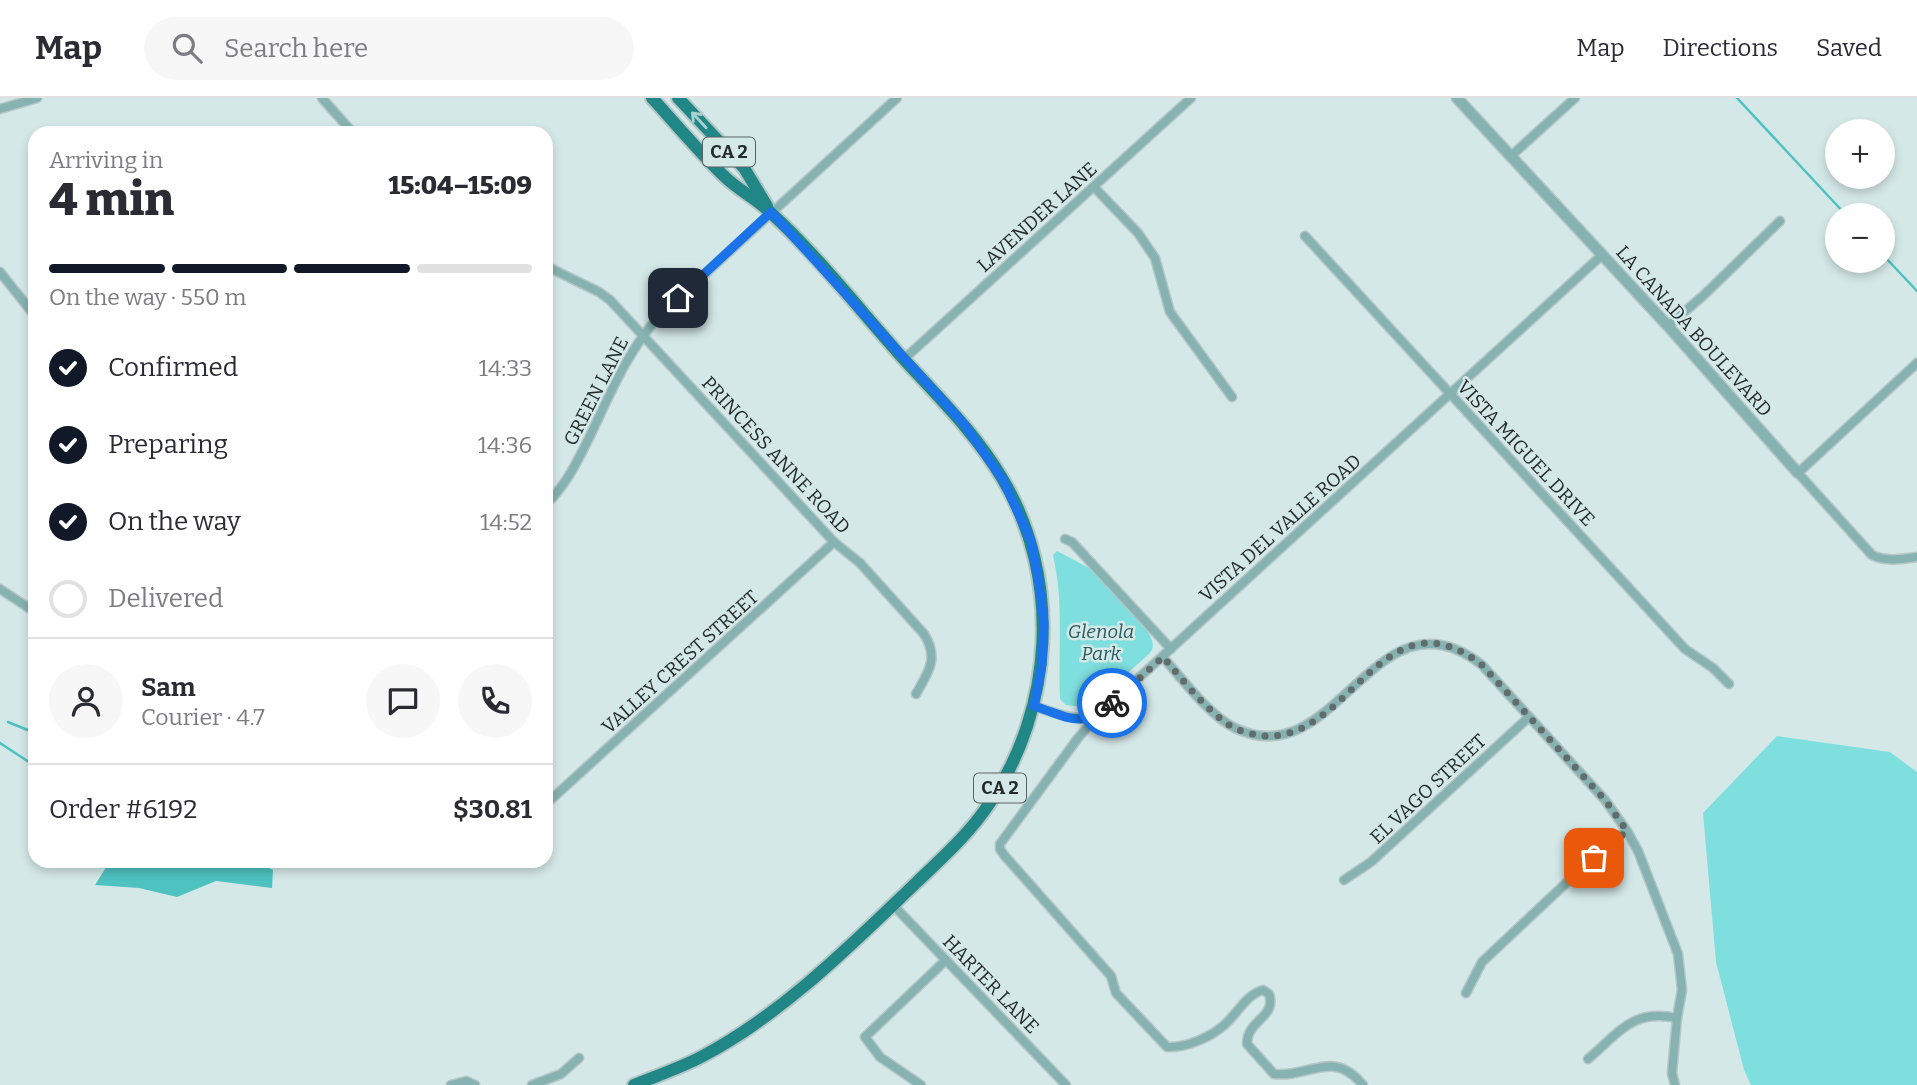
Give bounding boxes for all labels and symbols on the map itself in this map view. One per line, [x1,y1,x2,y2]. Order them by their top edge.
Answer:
one-way arrow [691,111,707,129]
road number: CA 2 [703,138,755,166]
street label: LAVENDER LANE [972,157,1102,277]
street label: LA CANADA BOULEVARD [1611,241,1777,421]
pin [648,268,708,328]
street label: GREEN LANE [559,333,633,449]
street label: PRINCESS ANNE ROAD [697,372,855,538]
street label: VISTA MIGUEL DRIVE [1452,375,1600,531]
street label: VISTA DEL VALLE ROAD [1194,449,1366,607]
street label: VALLEY CREST STREET [597,586,763,738]
park label: Glenola Park [1068,620,1134,665]
courier [1077,668,1147,738]
street label: EL VAGO STREET [1365,729,1491,849]
road number: CA 2 [974,774,1026,802]
pin [1564,828,1624,888]
street label: HARTER LANE [938,930,1044,1038]

